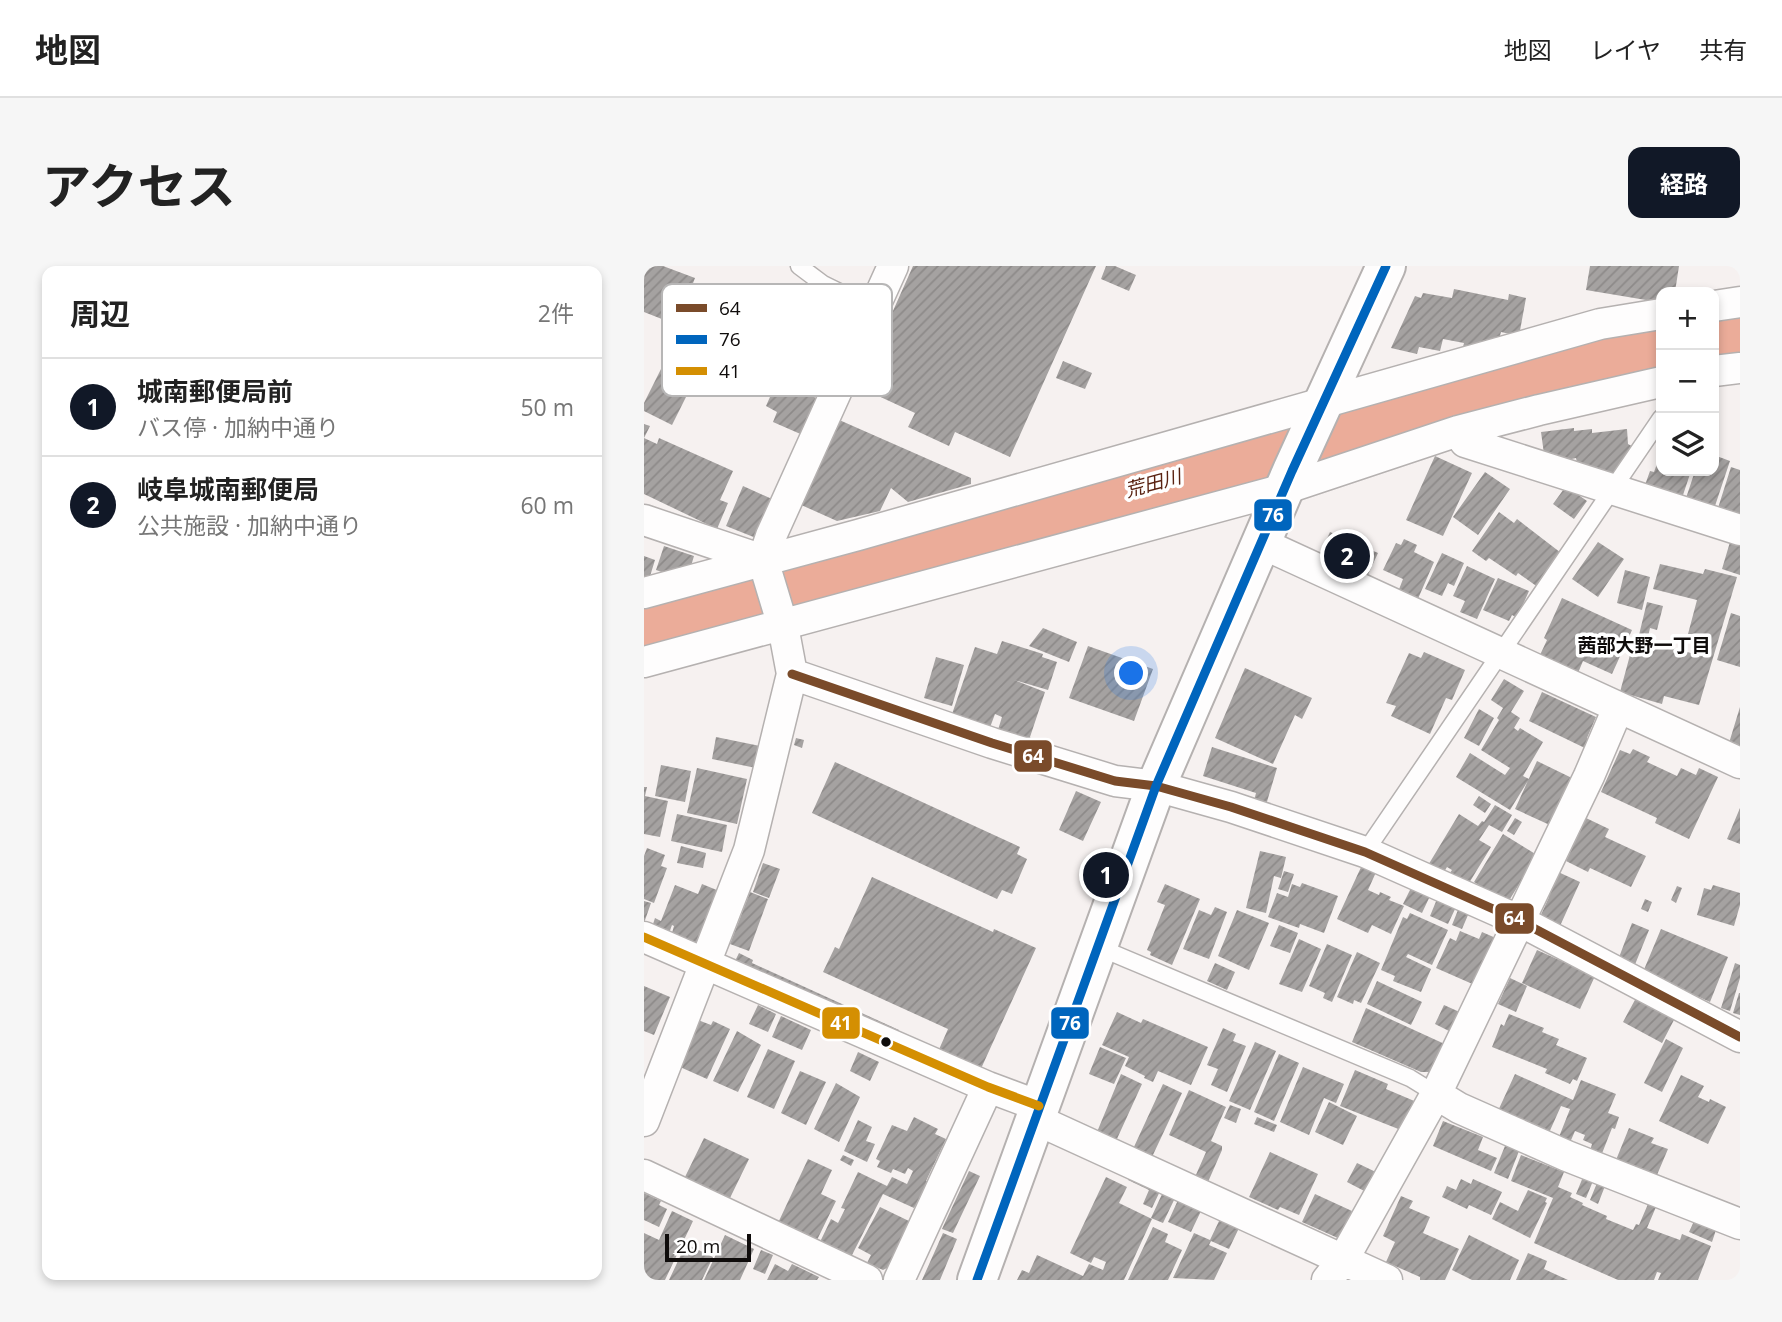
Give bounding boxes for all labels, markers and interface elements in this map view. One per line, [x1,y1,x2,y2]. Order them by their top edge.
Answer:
text: 地図 [35,27,101,72]
text: 地図 [1504,33,1552,66]
text: レイヤ [1590,33,1661,66]
text: 共有 [1699,33,1747,66]
button: 経路 [1628,147,1740,218]
text: アクセス [42,152,236,218]
legend [662,284,892,396]
map controls [1656,287,1719,476]
button: + [1656,287,1719,350]
text: 周辺 [70,293,130,334]
text: 64 [719,295,741,321]
text: 2件 [538,297,574,329]
text: 76 [719,326,741,352]
button: − [1656,350,1719,413]
text: 41 [719,358,741,384]
text: 城南郵便局前 [137,373,293,409]
text: 1 [86,391,100,423]
text: 50 m [520,391,574,423]
text: バス停 · 加納中通り [137,411,339,443]
button: layers [1656,413,1719,476]
water label: 荒田川 [1122,463,1186,503]
text: 岐阜城南郵便局 [137,471,319,507]
text: 2 [86,489,100,521]
text: 60 m [520,489,574,521]
line badge: 76 [1253,498,1293,532]
text: 76 [1262,502,1284,528]
text: 公共施設 · 加納中通り [137,509,362,541]
pin: 2 [1324,530,1370,582]
district label: 茜部大野一丁目 [1577,632,1711,658]
your location [1114,656,1148,690]
line badge: 64 [1013,739,1053,773]
text: 64 [1022,743,1044,769]
pin: 1 [1083,849,1129,901]
line badge: 64 [1494,902,1535,935]
text: 64 [1503,905,1525,931]
line badge: 41 [821,1006,861,1040]
line badge: 76 [1050,1006,1090,1040]
text: 41 [830,1010,852,1036]
text: 76 [1059,1010,1081,1036]
unlabelled marker [879,1035,893,1049]
scale bar [665,1231,751,1263]
text: 20 m [676,1233,720,1259]

